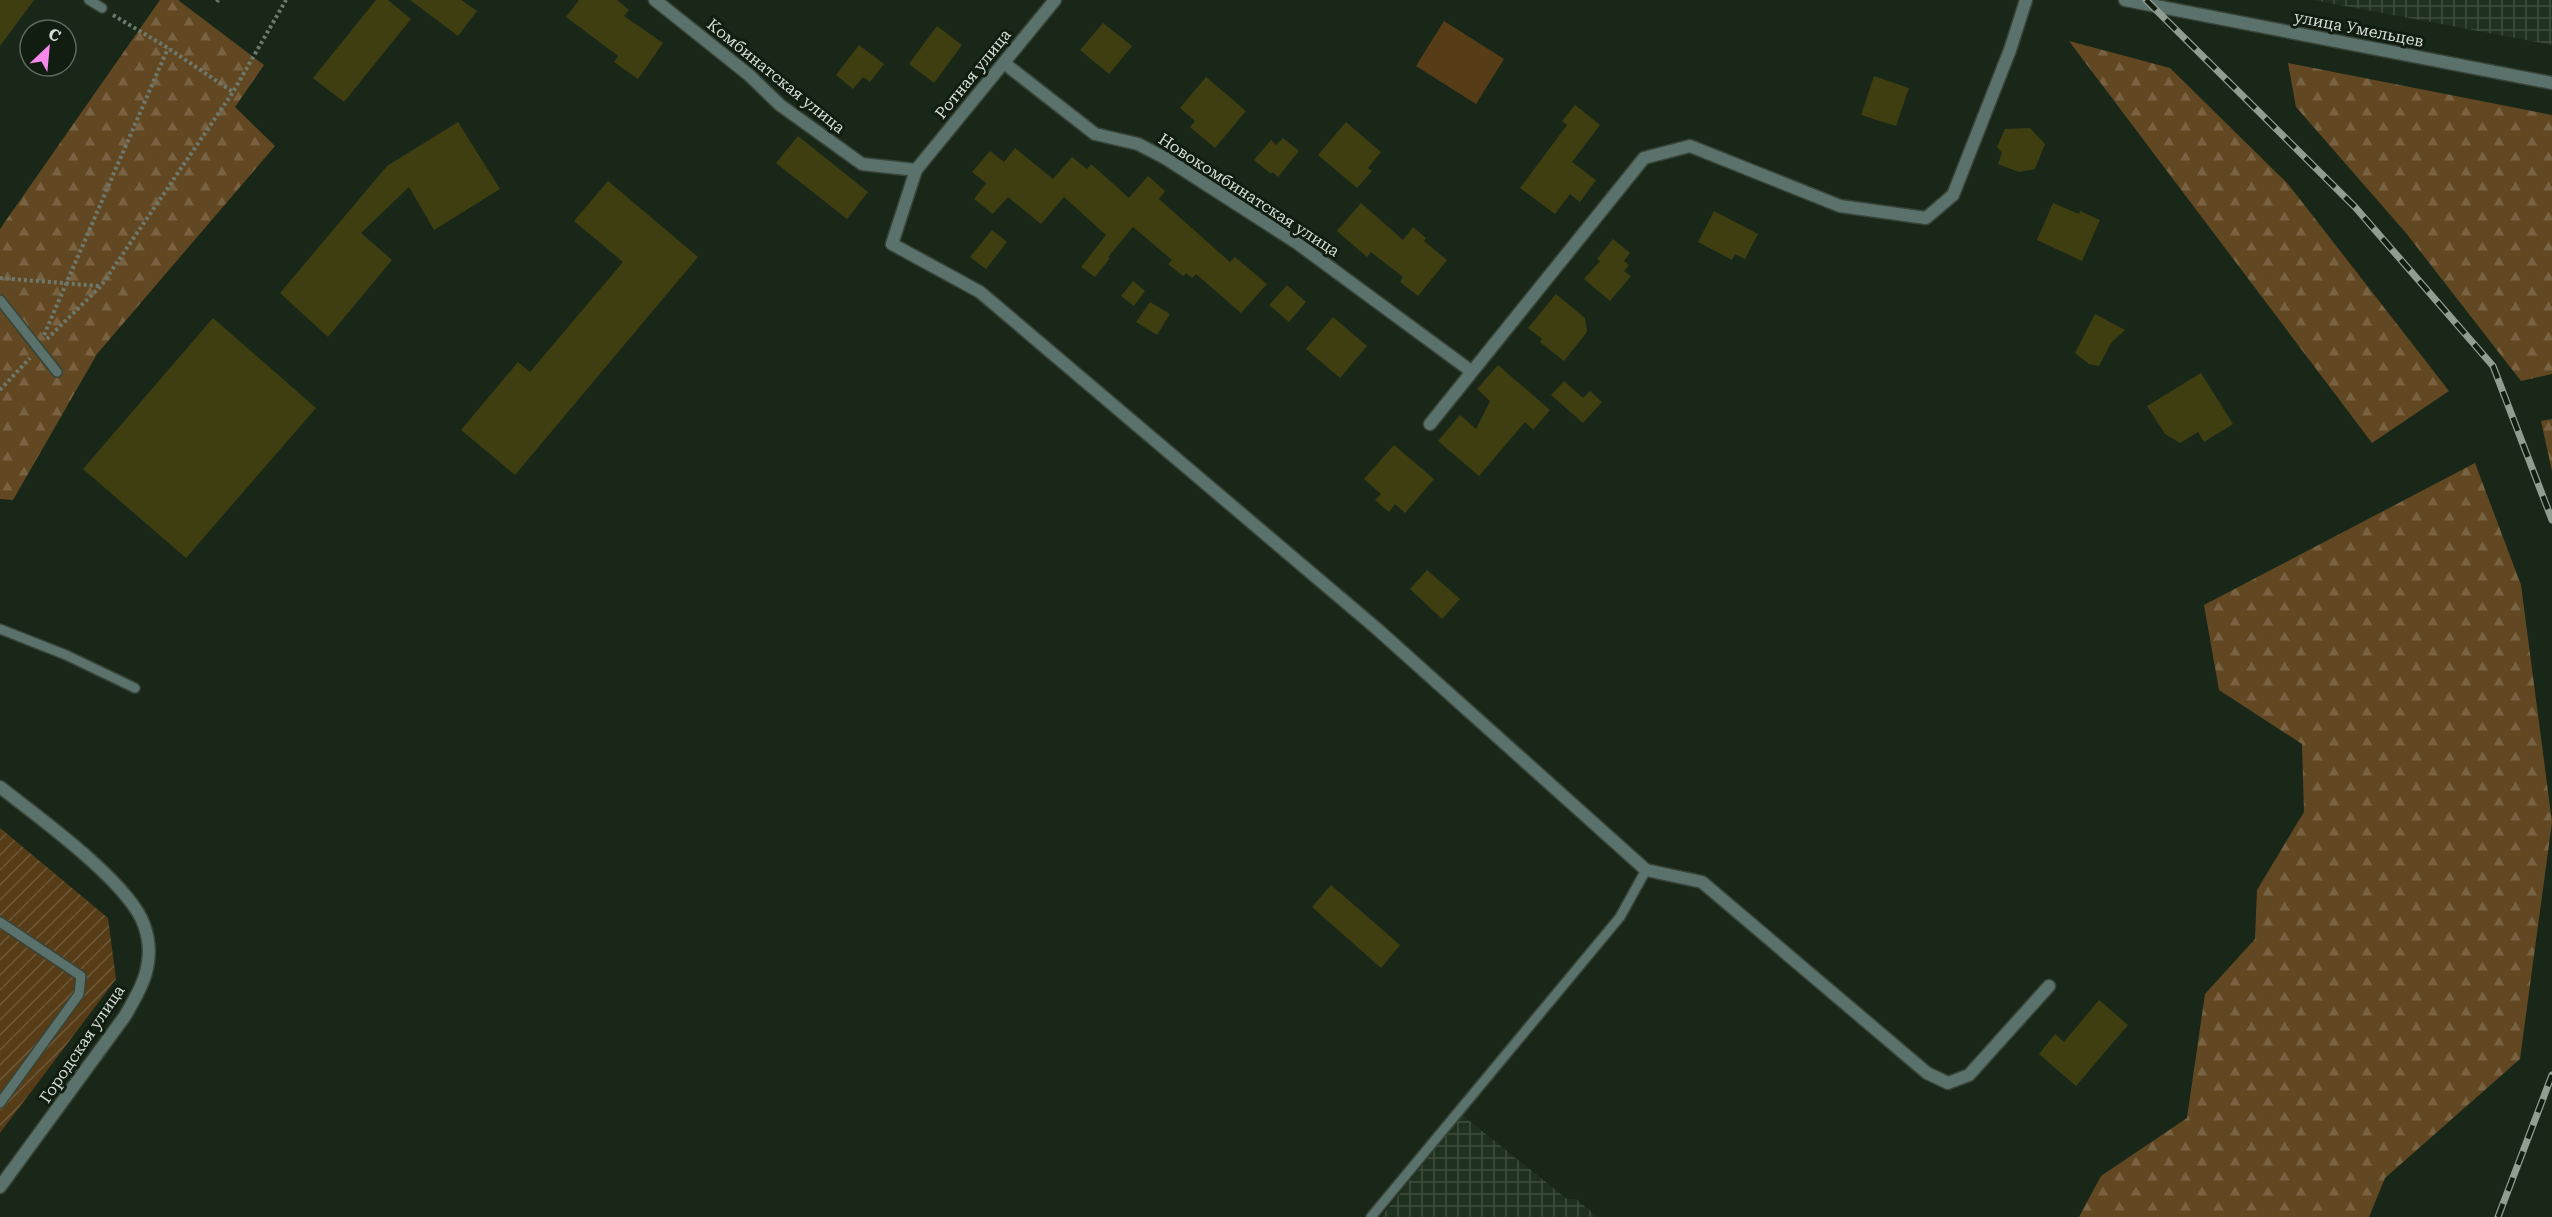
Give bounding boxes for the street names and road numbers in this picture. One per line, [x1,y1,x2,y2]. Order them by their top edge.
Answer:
street label: улица Умельцев [2292,7,2426,51]
street label: Комбинатская улица [703,15,849,138]
street label: Ротная улица [931,25,1015,123]
street label: Новокомбинатская улица [1155,129,1343,261]
street label: Городская улица [36,981,129,1106]

